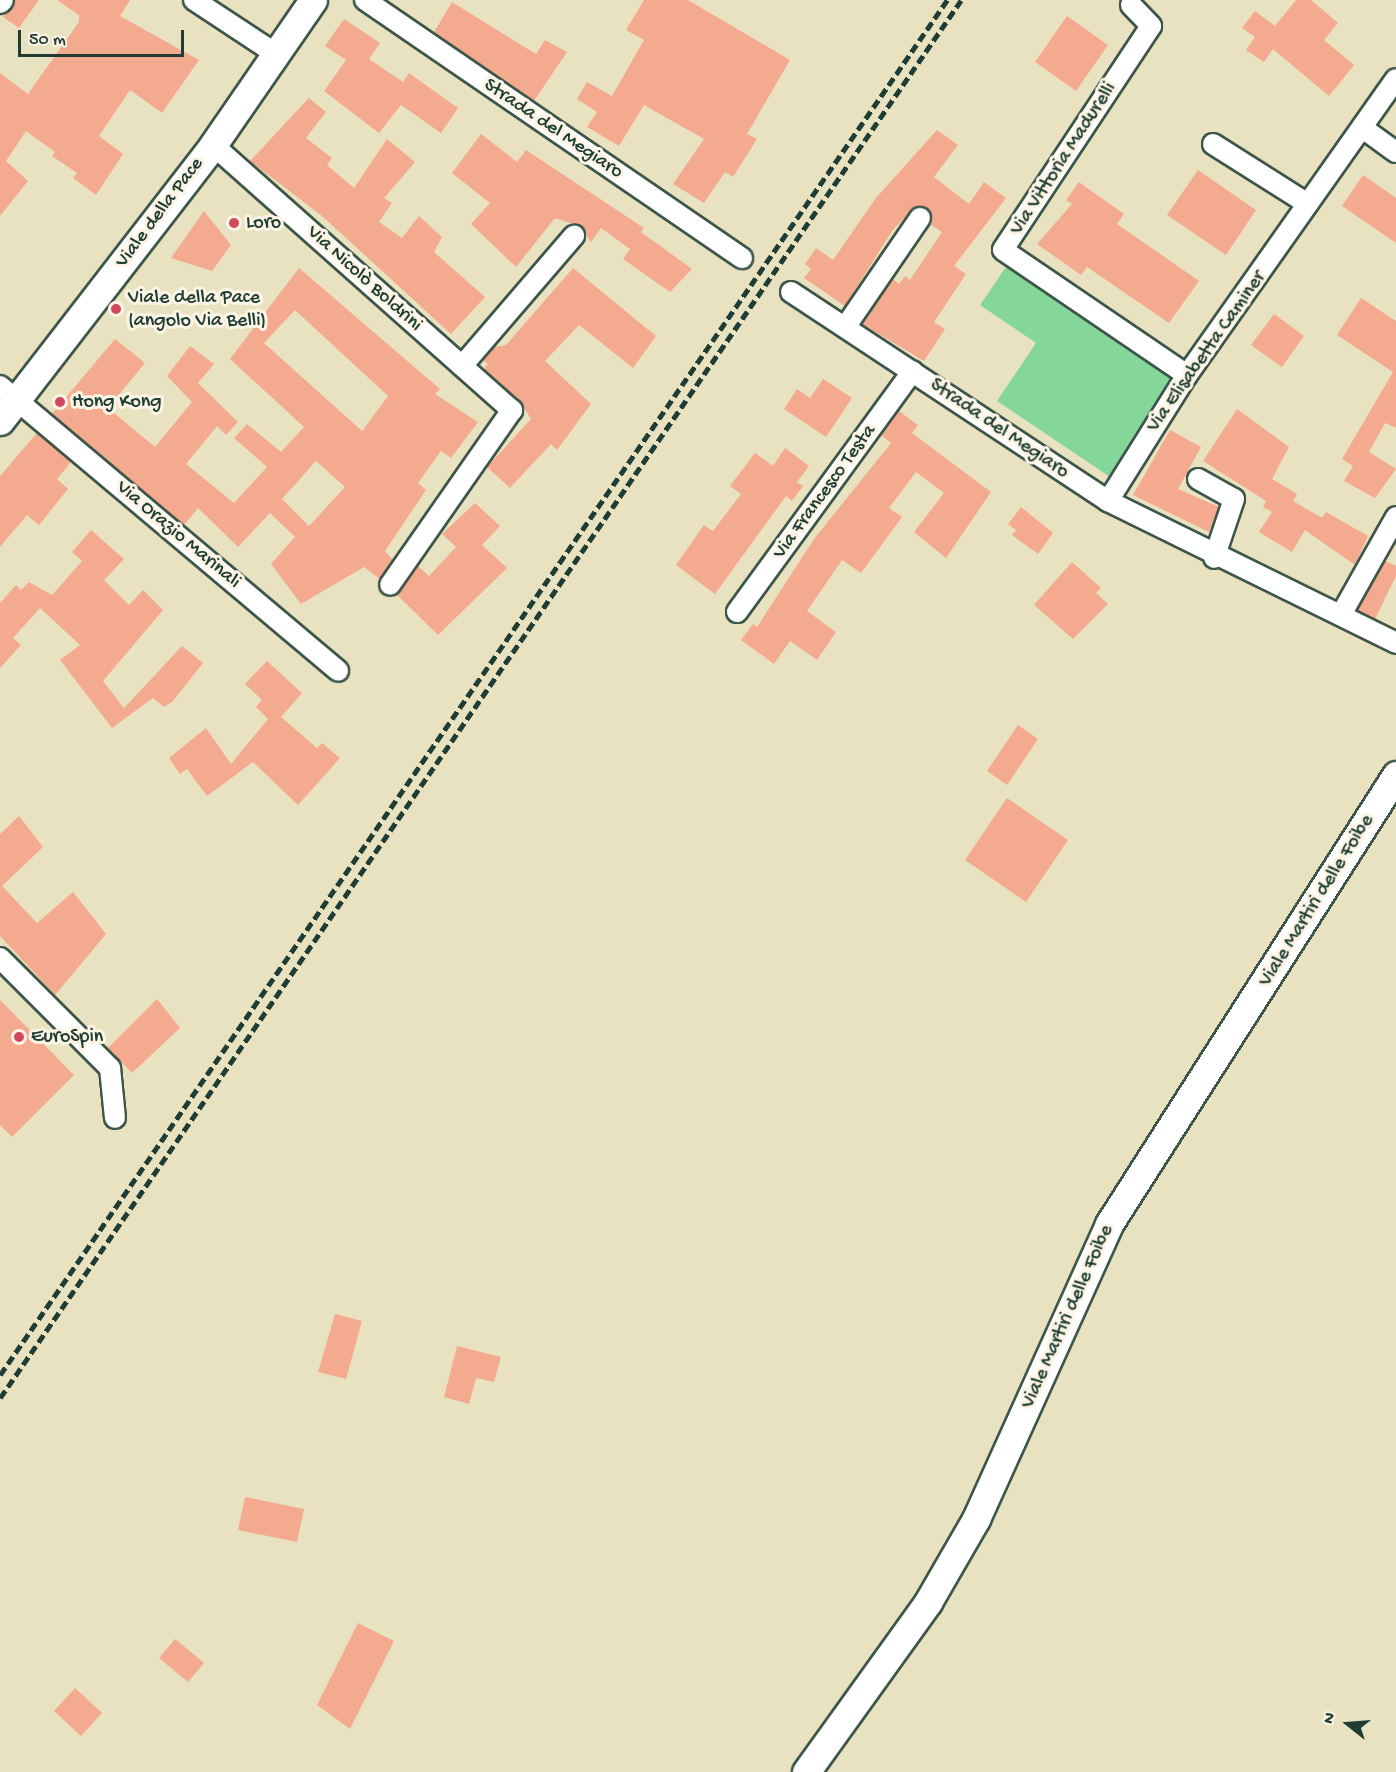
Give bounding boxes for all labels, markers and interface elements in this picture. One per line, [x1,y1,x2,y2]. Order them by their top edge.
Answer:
scale bar [21,18,188,56]
text: 50 m [29,30,66,51]
street label: Strada del Megiaro [479,74,627,184]
street label: Via Vittoria Madurelli [1006,78,1122,240]
street label: Viale della Pace [111,153,209,273]
place label: Loro [246,211,281,235]
marker: Loro [227,216,241,230]
street label: Via Nicolò Boldrini [301,221,427,337]
street label: Via Elisabetta Caminer [1142,267,1272,437]
place label: Viale della Pace (angolo Via Belli) [128,286,266,333]
marker: Viale della Pace (angolo Via Belli) [109,302,123,316]
street label: Strada del Megiaro [925,374,1073,484]
place label: Hong Kong [72,390,162,414]
marker: Hong Kong [53,395,67,409]
street label: Via Francesco Testa [768,420,882,564]
street label: Via Orazio Marinali [111,476,245,594]
street label: Viale Martiri delle Foibe [1254,810,1380,992]
place label: EuroSpin [31,1025,103,1049]
marker: EuroSpin [12,1030,26,1044]
street label: Viale Martiri delle Foibe [1017,1221,1119,1413]
north arrow [1318,1694,1378,1754]
text: N [1320,1711,1341,1726]

